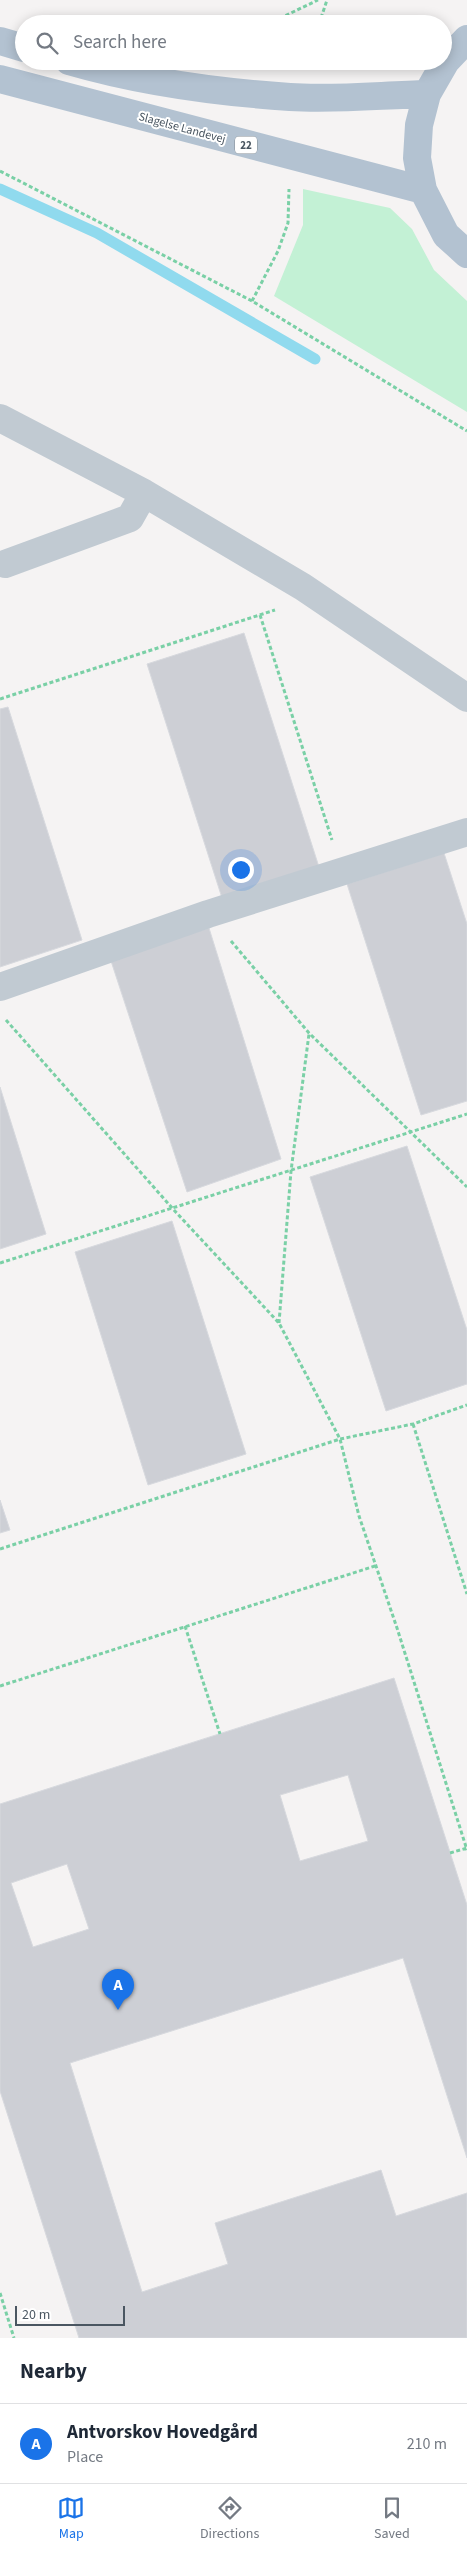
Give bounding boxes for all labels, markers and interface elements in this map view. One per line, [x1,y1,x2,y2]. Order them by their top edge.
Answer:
search box [15,15,452,70]
icon: search [33,29,61,57]
text: Search here [73,29,167,56]
street label: Slagelse Landevej [137,108,227,148]
road number: 22 [235,136,257,154]
your location [228,857,254,883]
pin: A [102,1969,134,2010]
scale bar [15,2303,125,2326]
text: 20 m [22,2305,50,2325]
text: Nearby [20,2356,87,2386]
text: Antvorskov Hovedgård [67,2419,258,2446]
text: A [31,2433,41,2455]
text: 210 m [407,2433,447,2455]
text: Place [67,2446,103,2468]
tab: Map [57,2494,85,2544]
tab: Directions [200,2494,259,2544]
tab: Saved [374,2494,410,2544]

